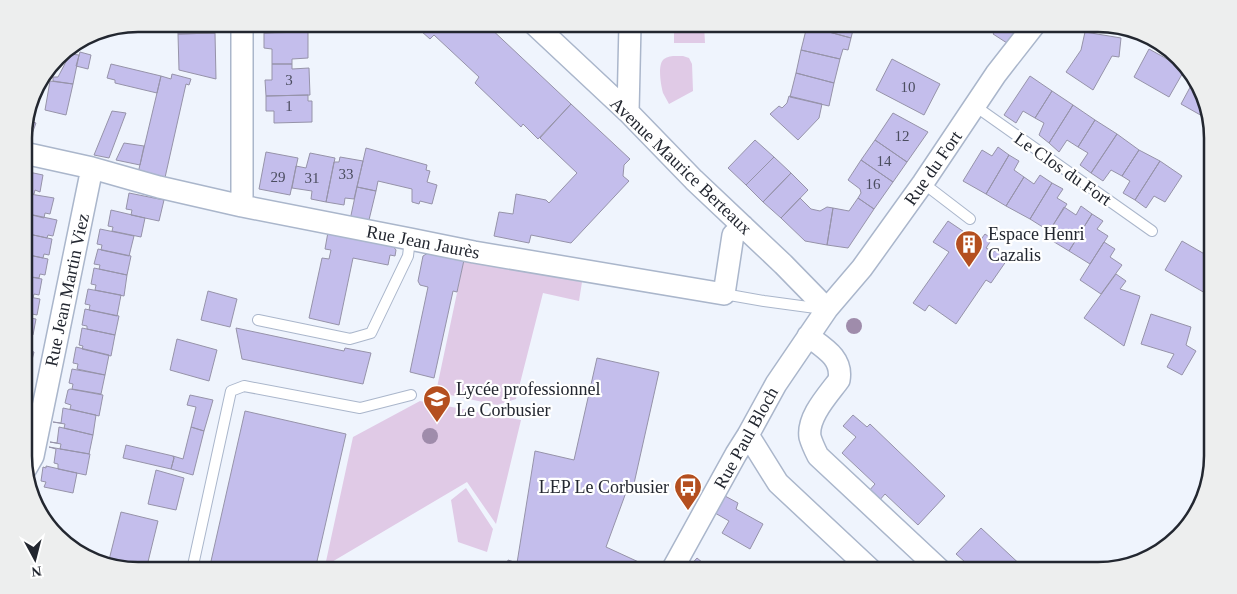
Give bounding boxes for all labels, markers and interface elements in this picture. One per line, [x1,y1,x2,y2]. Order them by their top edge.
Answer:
house number: 3 [285,72,293,88]
house number: 10 [901,79,916,95]
street label: Avenue Maurice Berteaux [606,93,756,239]
house number: 1 [285,98,293,114]
street label: Rue du Fort [900,127,966,209]
house number: 12 [895,128,910,144]
street label: Le Clos du Fort [1011,128,1115,210]
house number: 14 [877,153,892,169]
house number: 33 [339,166,354,182]
house number: 29 [271,169,286,185]
house number: 31 [305,170,320,186]
house number: 16 [866,176,881,192]
street label: Rue Jean Martin Viez [41,212,93,368]
street label: Rue Jean Jaurès [365,221,481,263]
place label: Espace Henri Cazalis [988,224,1084,265]
building icon: Espace Henri Cazalis [954,229,984,268]
place label: Lycée professionnel Le Corbusier [456,379,600,420]
school or university icon: Lycée professionnel Le Corbusier [422,384,452,423]
street label: Rue Paul Bloch [710,384,782,492]
bus stop icon: LEP Le Corbusier [673,472,703,511]
place label: LEP Le Corbusier [539,477,669,497]
north arrow [10,534,60,584]
text: N [31,563,42,579]

